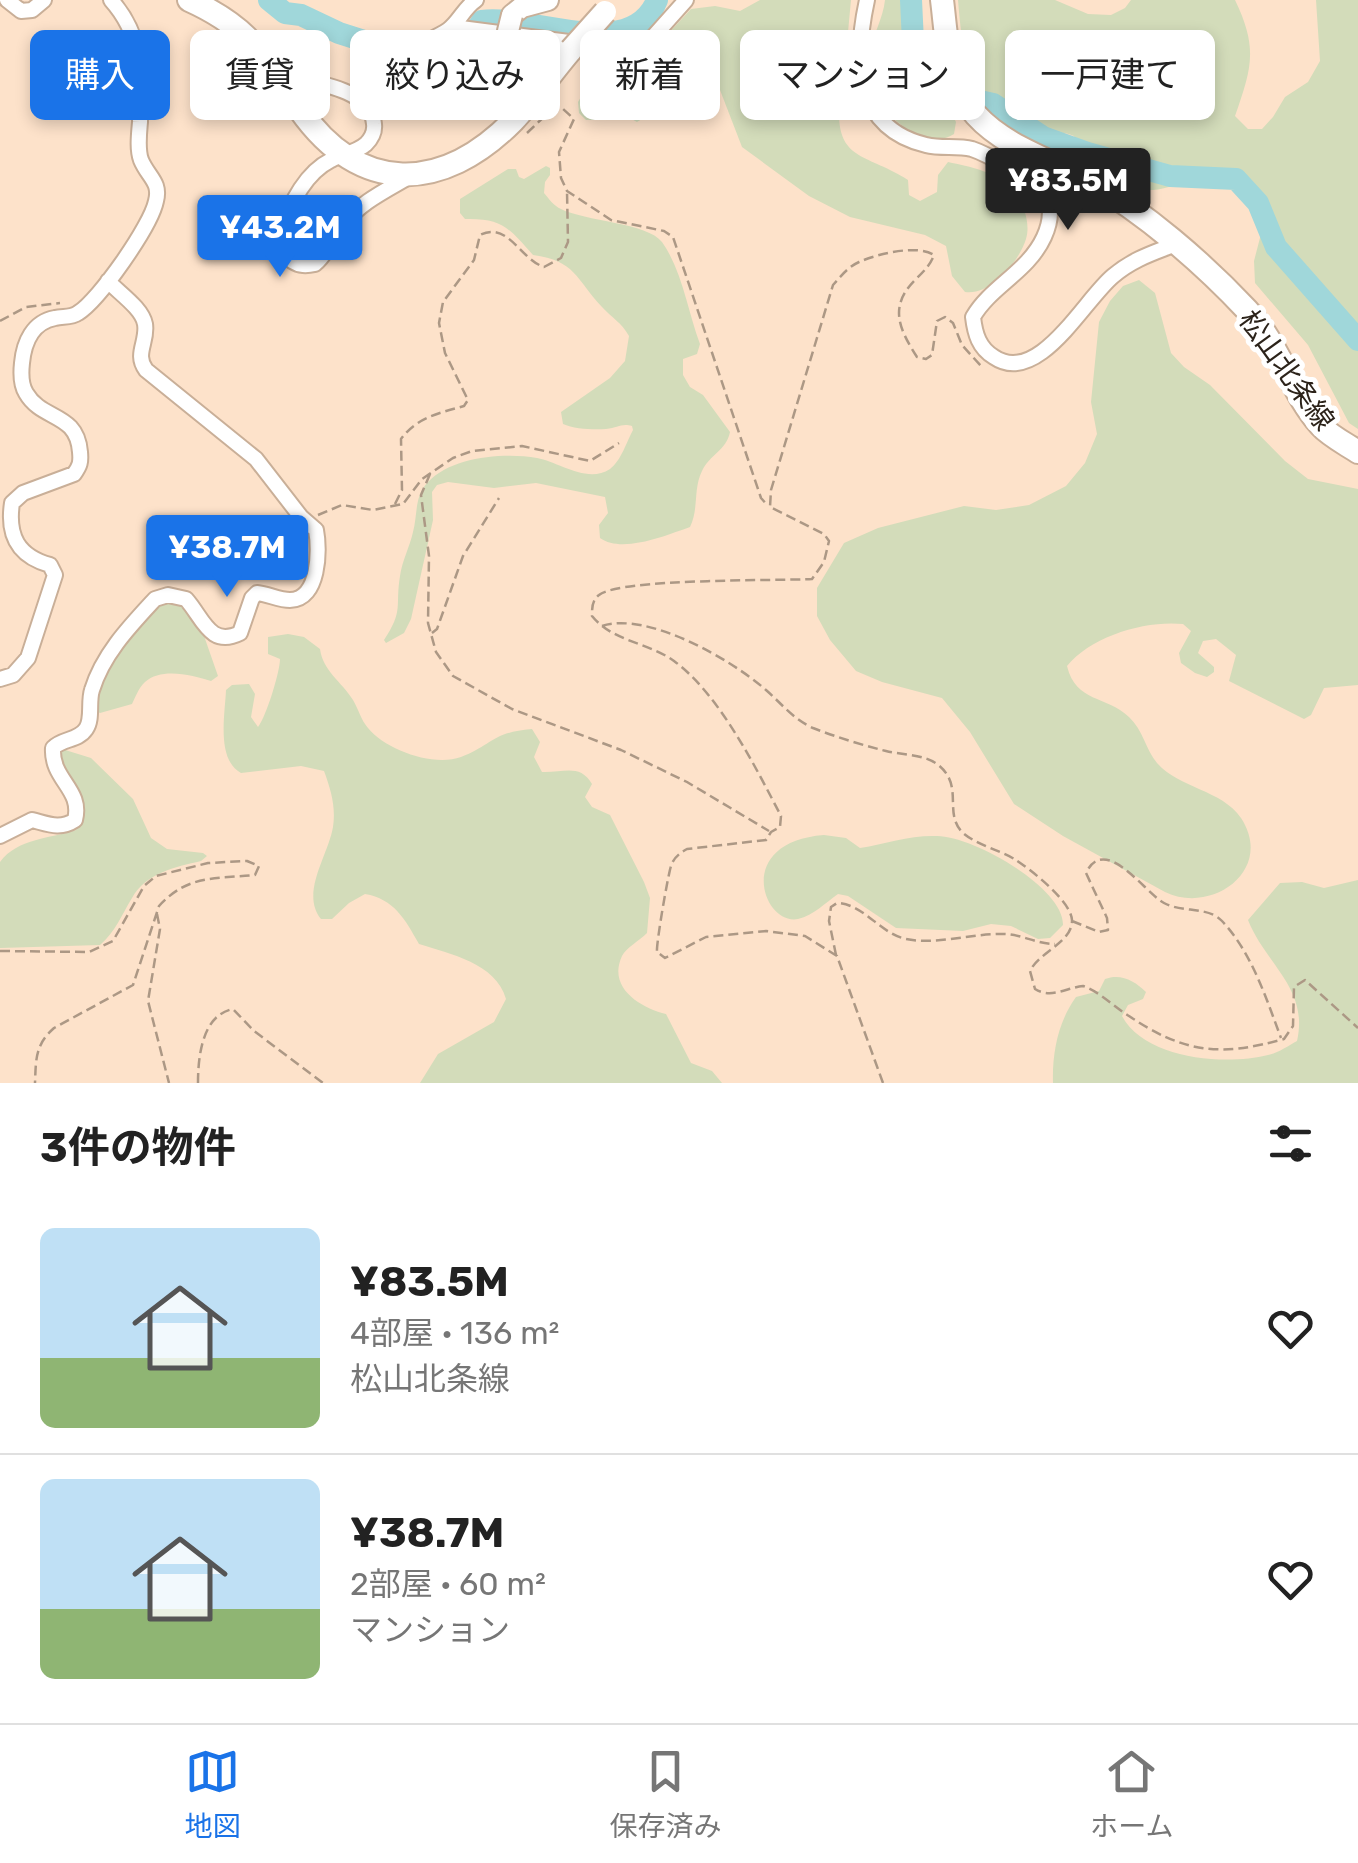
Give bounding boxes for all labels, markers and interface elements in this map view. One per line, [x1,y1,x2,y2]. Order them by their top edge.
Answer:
chip: 購入 [30,30,170,120]
chip: 賃貸 [190,30,330,120]
chip: 絞り込み [350,30,560,120]
chip: 新着 [580,30,720,120]
chip: マンション [740,30,985,120]
chip: 一戸建て [1005,30,1215,120]
pin: ¥83.5M [987,148,1149,233]
text: ¥83.5M [1007,161,1129,199]
pin: ¥43.2M [199,195,361,280]
text: ¥43.2M [219,208,341,246]
street label: 松山北条線 [1232,304,1341,437]
pin: ¥38.7M [146,515,308,600]
text: ¥38.7M [168,528,286,566]
icon: filters [1263,1116,1318,1171]
text: 3件の物件 [40,1123,236,1173]
text: ¥83.5M [350,1257,509,1307]
icon: home [120,1268,240,1388]
icon: heart [1263,1301,1318,1356]
text: 4部屋 · 136 m² [350,1314,560,1352]
text: 松山北条線 [350,1360,510,1398]
text: ¥38.7M [350,1508,504,1558]
icon: home [120,1519,240,1639]
icon: heart [1263,1552,1318,1607]
text: 2部屋 · 60 m² [350,1565,546,1603]
text: マンション [350,1611,510,1649]
tab: 地図 [184,1744,240,1844]
tab: 保存済み [609,1744,721,1844]
tab: ホーム [1090,1744,1174,1844]

